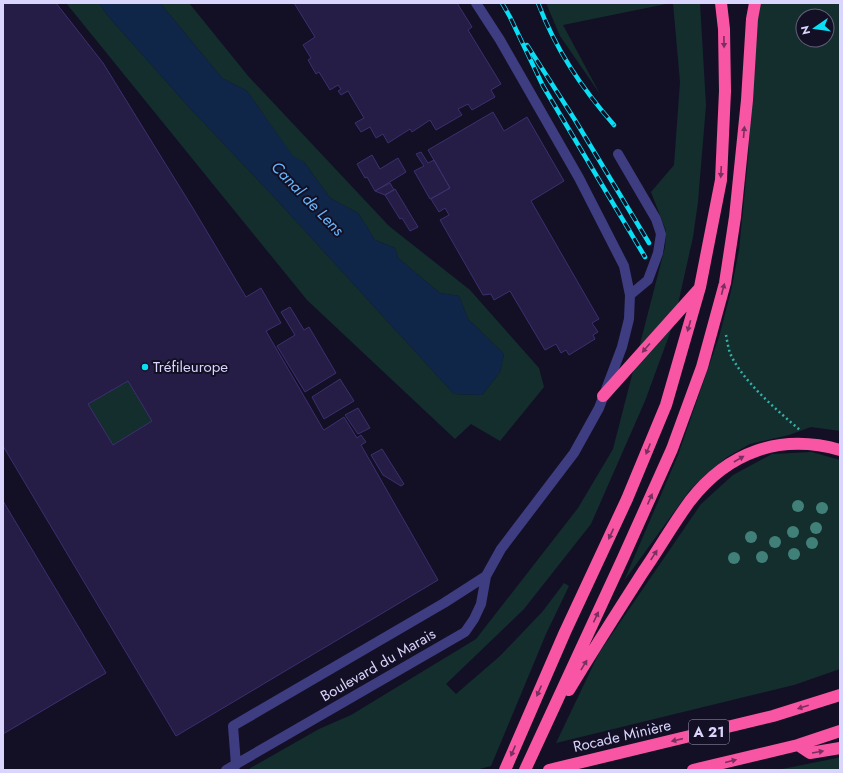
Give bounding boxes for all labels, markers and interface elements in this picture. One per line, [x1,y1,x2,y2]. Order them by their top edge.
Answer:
north arrow [795,8,835,48]
text: N [796,24,814,36]
one-way arrow [721,36,727,49]
one-way arrow [741,126,748,138]
water label: Canal de Lens [266,156,350,241]
one-way arrow [718,166,724,179]
one-way arrow [720,283,726,295]
one-way arrow [685,320,691,332]
one-way arrow [642,343,651,353]
place label: Tréfileurope [153,356,228,378]
marker: Tréfileurope [140,362,150,372]
one-way arrow [644,444,650,456]
one-way arrow [733,455,745,462]
one-way arrow [647,492,653,504]
one-way arrow [608,529,614,540]
one-way arrow [650,550,658,560]
one-way arrow [593,611,599,623]
street label: Boulevard du Marais [316,623,440,707]
one-way arrow [580,660,588,670]
one-way arrow [536,685,542,696]
one-way arrow [797,704,809,710]
street label: Rocade Minière [571,714,673,758]
road number: A 21 [689,720,729,744]
one-way arrow [671,737,683,743]
one-way arrow [510,746,516,757]
one-way arrow [812,749,824,755]
one-way arrow [725,758,737,764]

